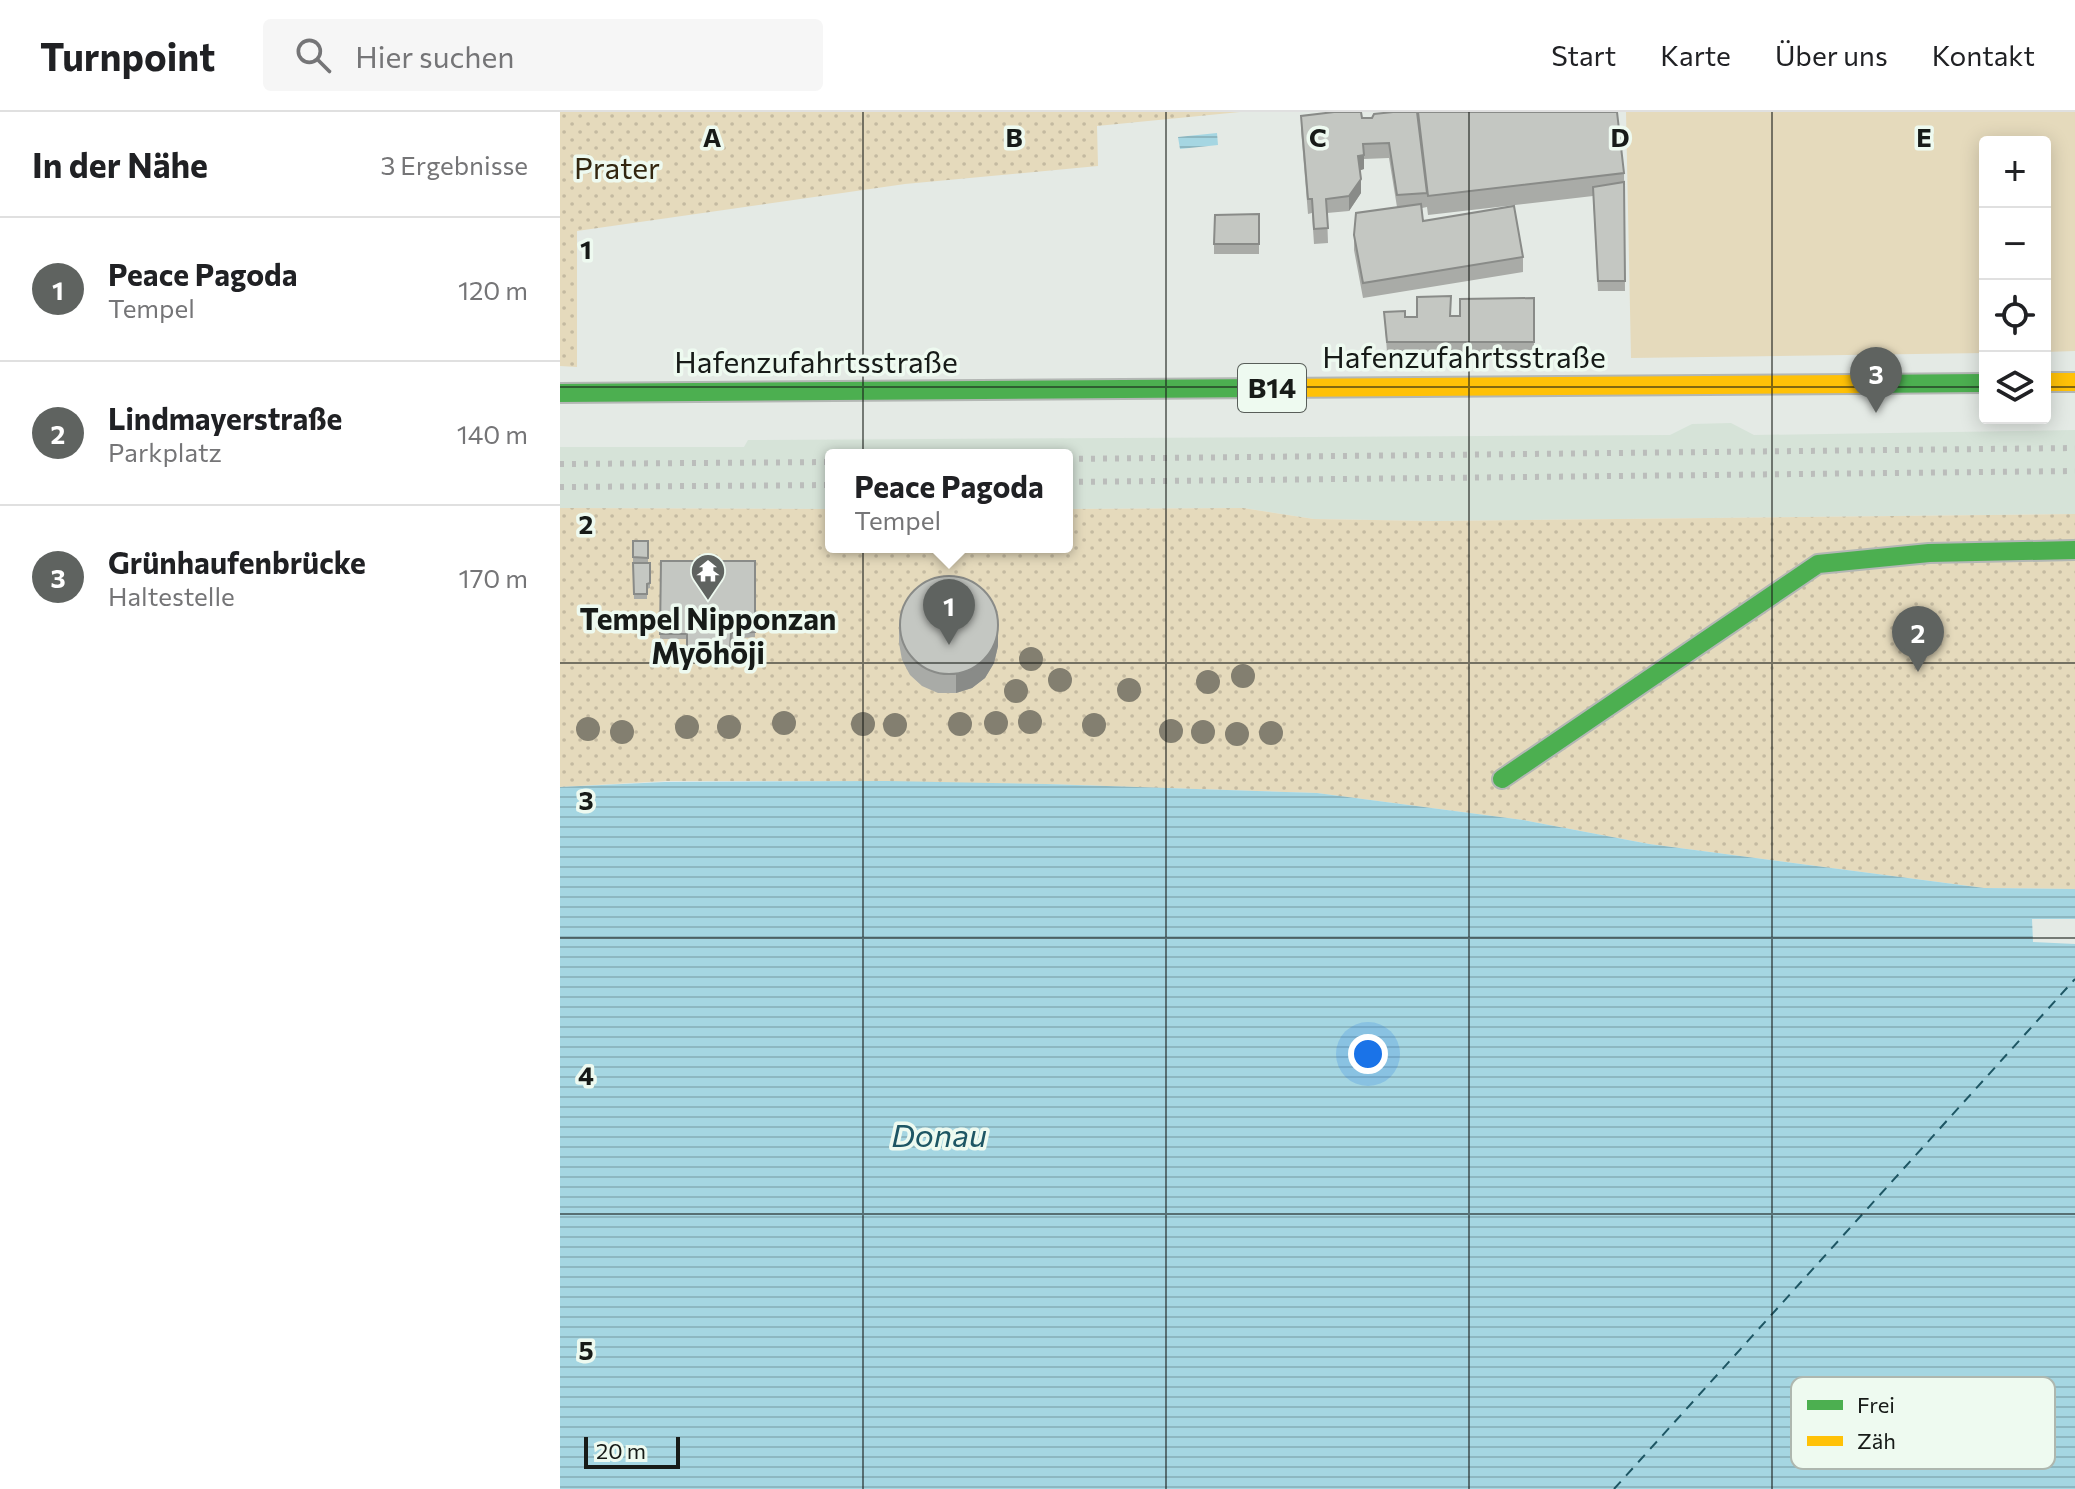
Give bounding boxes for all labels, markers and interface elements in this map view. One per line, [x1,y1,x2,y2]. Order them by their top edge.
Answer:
search box [263,19,823,91]
text: Turnpoint [40,32,215,79]
icon: search [291,33,335,77]
text: Hier suchen [355,37,515,74]
text: Start [1551,38,1616,72]
text: Karte [1660,38,1731,72]
text: Über uns [1775,38,1888,72]
text: Kontakt [1932,38,2035,72]
text: A [703,121,722,152]
text: B [1005,121,1023,152]
text: C [1309,121,1327,152]
text: D [1610,121,1630,152]
text: E [1916,121,1932,152]
map controls [1979,136,2051,424]
button: + [1979,136,2051,208]
text: In der Nähe [32,143,208,185]
park label: Prater [574,148,660,185]
text: 3 Ergebnisse [381,149,528,180]
button: − [1979,208,2051,280]
text: 1 [580,233,592,264]
text: Peace Pagoda [108,255,297,292]
text: 1 [52,274,64,305]
text: 120 m [458,274,528,305]
button: locate [1979,280,2051,352]
text: Tempel [108,292,195,323]
street label: Hafenzufahrtsstraße [1322,337,1606,374]
street label: Hafenzufahrtsstraße [674,342,958,379]
pin: 3 [1850,347,1902,413]
button: layers [1979,352,2051,424]
road number: B14 [1238,364,1306,412]
text: Lindmayerstraße [108,399,342,436]
text: 2 [51,418,65,449]
text: 140 m [457,418,528,449]
text: Parkplatz [108,436,222,467]
popup [825,449,1073,553]
text: Peace Pagoda [854,467,1044,504]
text: Tempel [854,504,941,535]
text: 2 [579,508,593,539]
text: Grünhaufenbrücke [108,543,366,580]
temple icon: Tempel Nipponzan Myōhōji [689,552,727,602]
text: 3 [50,562,66,593]
text: 170 m [459,562,528,593]
pin: 1 [923,579,975,645]
text: Haltestelle [108,580,235,611]
place label: Tempel Nipponzan Myōhōji [580,599,836,670]
pin: 2 [1892,606,1944,672]
text: 3 [578,784,594,815]
your location [1348,1034,1388,1074]
text: 4 [578,1059,594,1090]
water label: Donau [891,1114,987,1154]
text: 5 [578,1334,594,1365]
legend [1791,1377,2055,1469]
text: Frei [1857,1391,1895,1418]
text: Zäh [1857,1427,1896,1454]
scale bar [584,1433,680,1469]
text: 20 m [596,1437,646,1464]

